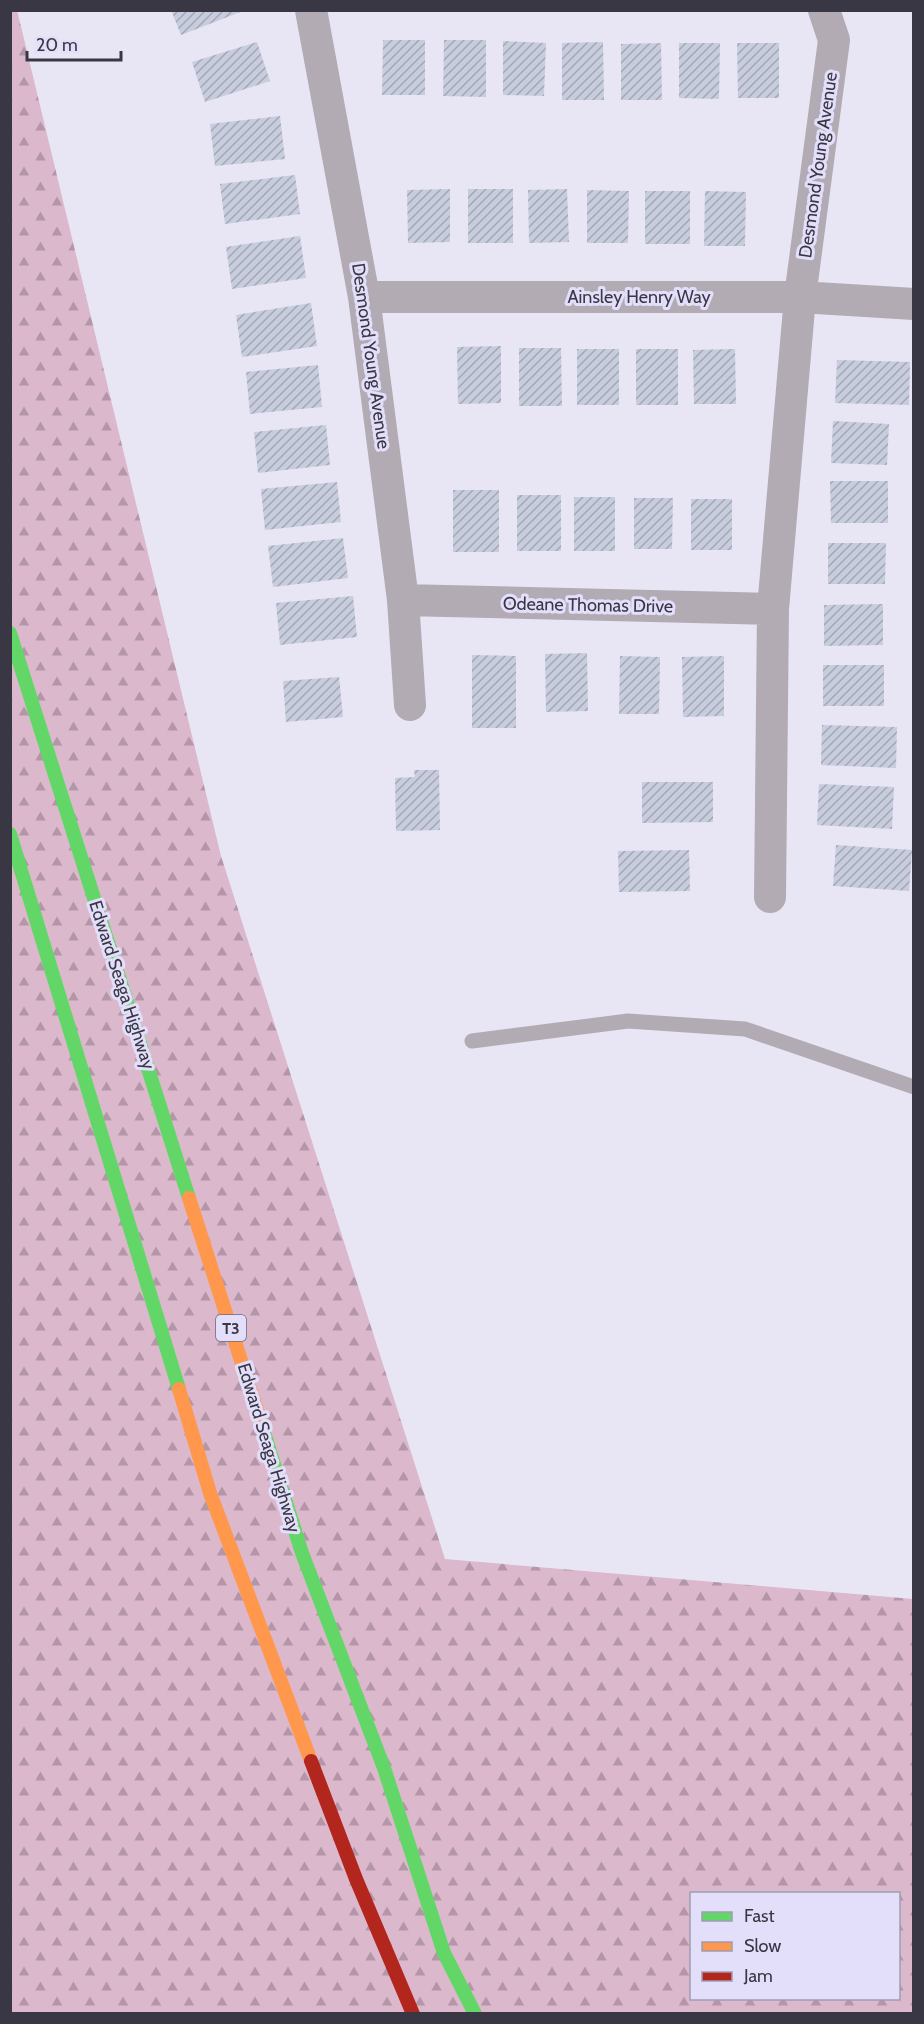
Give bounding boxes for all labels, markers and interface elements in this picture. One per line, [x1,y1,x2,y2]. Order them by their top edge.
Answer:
scale bar [27,24,122,62]
text: 20 m [36,34,78,56]
street label: Desmond Young Avenue [794,71,842,259]
street label: Desmond Young Avenue [347,262,395,450]
street label: Ainsley Henry Way [567,286,711,308]
street label: Odeane Thomas Drive [503,593,673,617]
street label: Edward Seaga Highway [84,898,160,1072]
road number: T3 [216,1315,246,1341]
street label: Edward Seaga Highway [233,1361,305,1535]
legend [690,1892,900,2000]
text: Fast [744,1905,775,1927]
text: Slow [744,1935,781,1957]
text: Jam [743,1965,773,1987]

